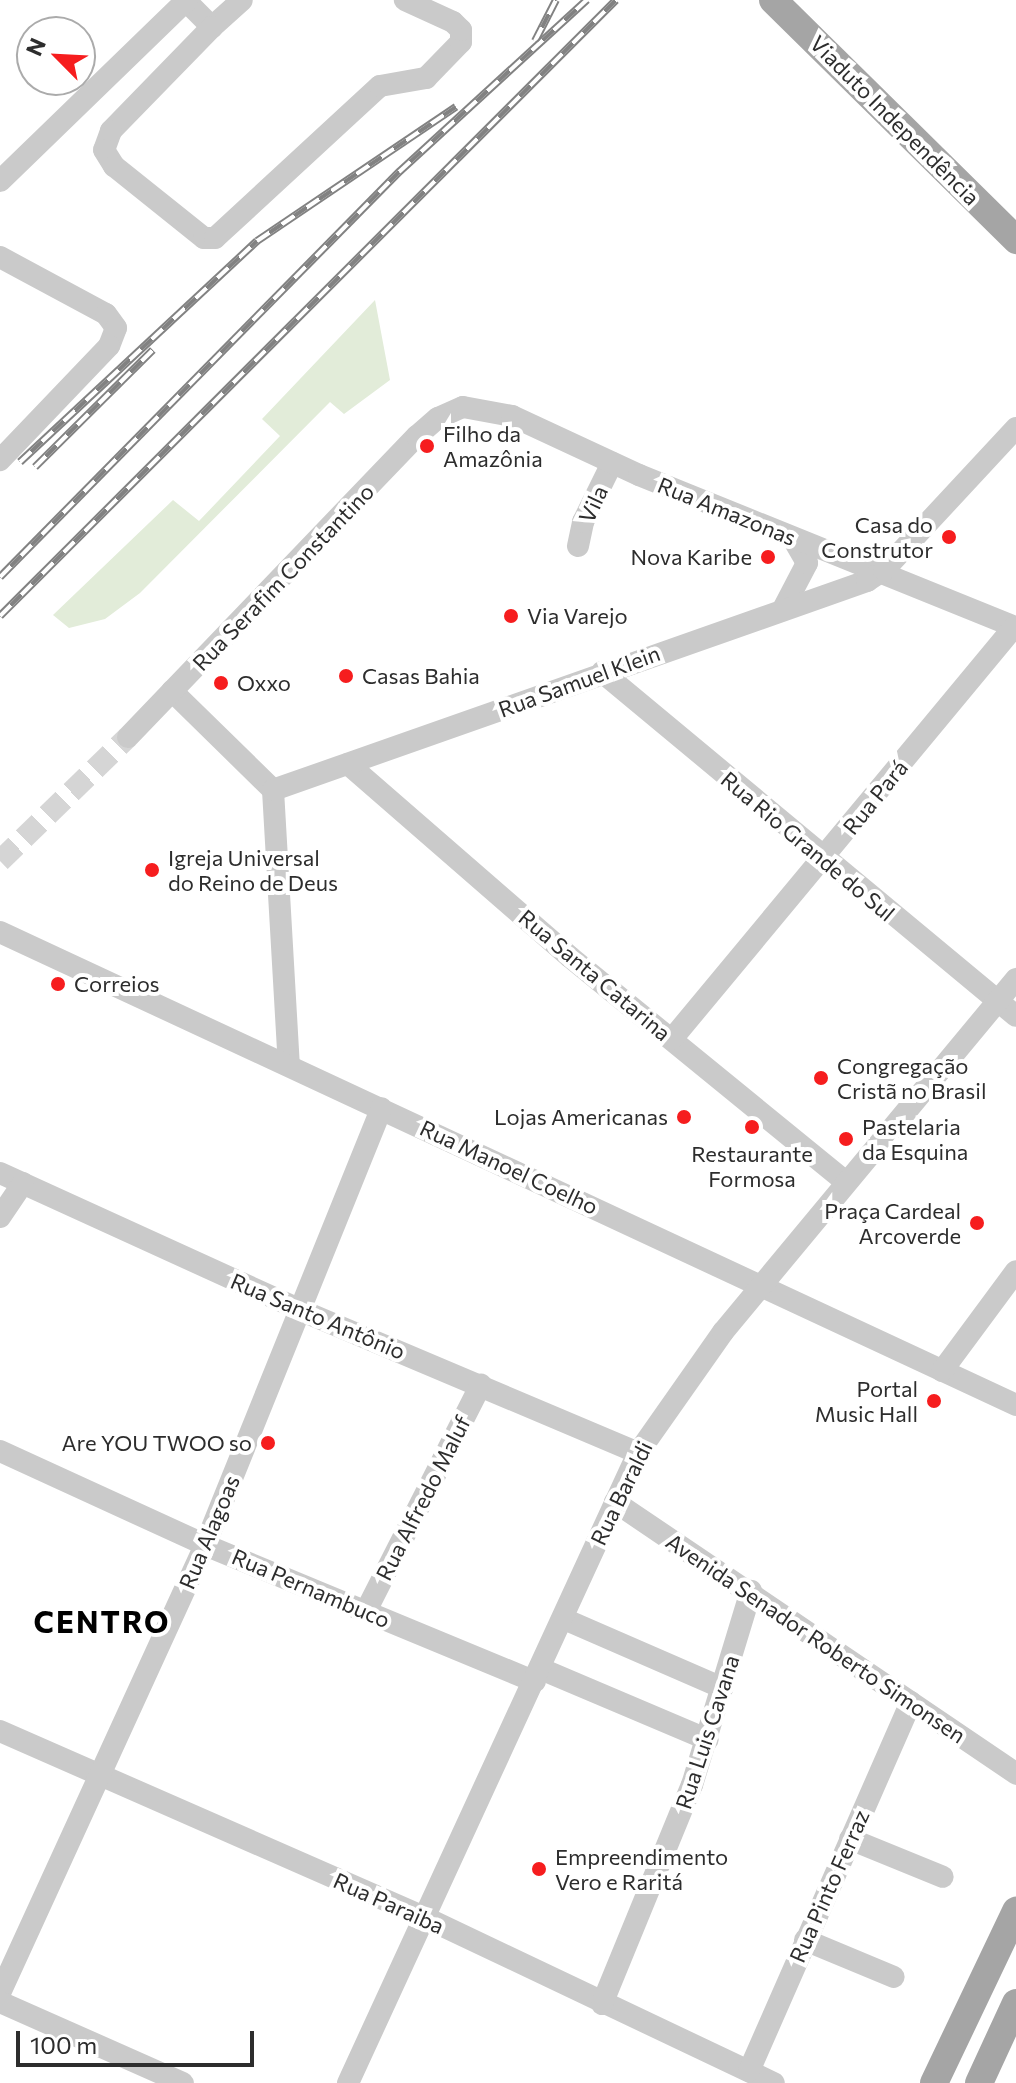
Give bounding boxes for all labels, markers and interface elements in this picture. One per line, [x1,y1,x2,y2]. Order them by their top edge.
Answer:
north arrow [16,16,96,96]
street label: Viaduto Independência [805,30,985,210]
text: N [20,34,51,60]
place label: Filho da Amazônia [443,420,543,472]
marker: Filho da Amazônia [418,437,436,455]
street label: Rua Amazonas [654,471,800,551]
street label: Rua Serafim Constantino [187,478,379,676]
street label: Vila [573,481,613,527]
place label: Casa do Construtor [821,511,933,562]
marker: Casa do Construtor [940,528,958,546]
place label: Nova Karibe [631,544,752,570]
marker: Nova Karibe [759,548,777,566]
place label: Via Varejo [527,603,628,629]
marker: Via Varejo [502,607,520,625]
street label: Rua Samuel Klein [495,640,663,722]
place label: Casas Bahia [362,663,480,689]
marker: Casas Bahia [337,667,355,685]
place label: Oxxo [237,670,291,696]
marker: Oxxo [212,674,230,692]
street label: Rua Pará [837,755,913,839]
street label: Rua Rio Grande do Sul [716,766,900,926]
place label: Igreja Universal do Reino de Deus [168,844,338,896]
marker: Igreja Universal do Reino de Deus [143,861,161,879]
street label: Rua Santa Catarina [514,904,676,1046]
place label: Correios [74,971,160,997]
marker: Correios [49,975,67,993]
place label: Congregação Cristã no Brasil [837,1052,987,1104]
marker: Congregação Cristã no Brasil [812,1069,830,1087]
place label: Lojas Americanas [494,1104,668,1130]
marker: Lojas Americanas [675,1108,693,1126]
place label: Pastelaria da Esquina [862,1113,968,1164]
street label: Rua Manoel Coelho [416,1114,602,1220]
marker: Restaurante Formosa [743,1118,761,1136]
marker: Pastelaria da Esquina [837,1130,855,1148]
place label: Restaurante Formosa [691,1140,813,1192]
place label: Praça Cardeal Arcoverde [824,1197,961,1248]
marker: Praça Cardeal Arcoverde [968,1214,986,1232]
street label: Rua Santo Antônio [227,1267,409,1365]
place label: Portal Music Hall [815,1375,918,1426]
marker: Portal Music Hall [925,1392,943,1410]
street label: Rua Alfredo Maluf [370,1411,476,1585]
place label: Are YOU TWOO so [61,1430,252,1456]
marker: Are YOU TWOO so [259,1434,277,1452]
street label: Rua Baraldi [585,1437,657,1549]
street label: Rua Alagoas [173,1471,245,1593]
street label: Avenida Senador Roberto Simonsen [661,1528,971,1748]
street label: Rua Pernambuco [228,1543,394,1633]
district label: CENTRO [34,1603,170,1639]
street label: Rua Luis Cavana [670,1652,744,1812]
street label: Rua Pinto Ferraz [783,1806,875,1966]
place label: Empreendimento Vero e Raritá [555,1843,728,1894]
marker: Empreendimento Vero e Raritá [530,1860,548,1878]
street label: Rua Paraiba [330,1867,448,1939]
scale bar [20,2015,258,2065]
text: 100 m [30,2030,97,2059]

